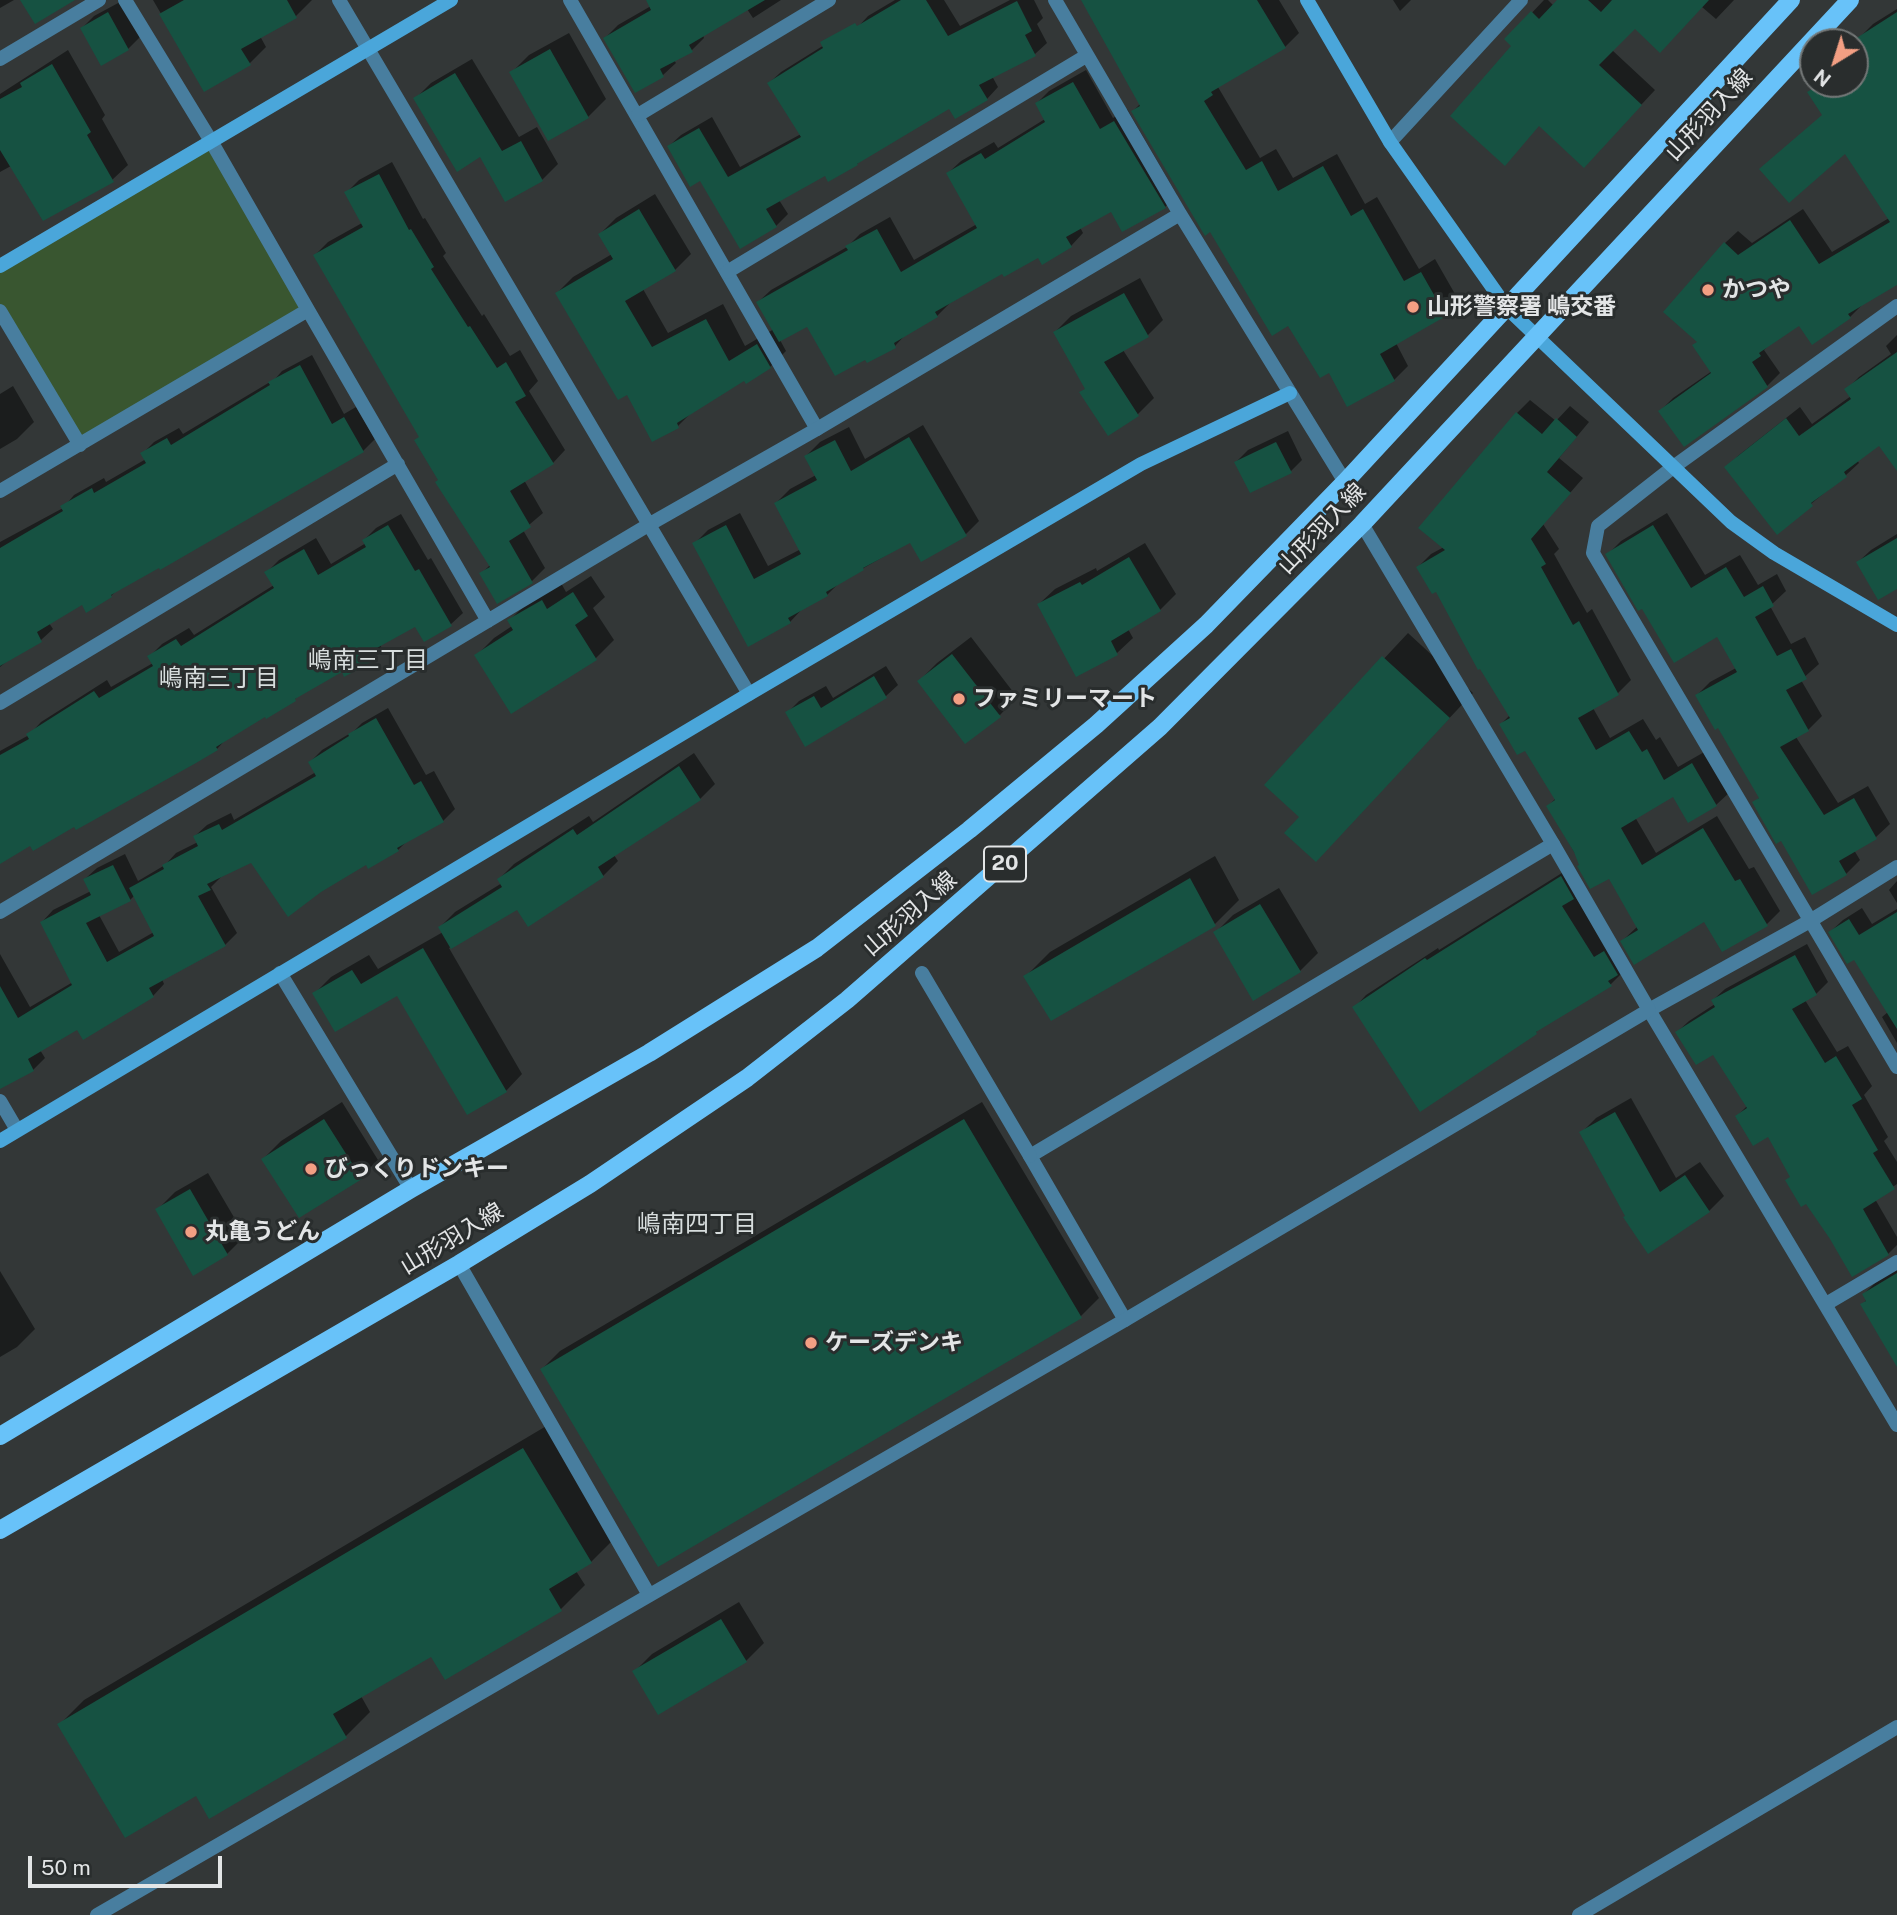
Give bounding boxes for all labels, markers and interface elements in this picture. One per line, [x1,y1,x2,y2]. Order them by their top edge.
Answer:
north arrow [1799,28,1869,98]
street label: 山形羽入線 [1660,64,1758,166]
text: N [1810,65,1835,91]
place label: かつや [1722,276,1791,304]
marker: かつや [1700,282,1716,298]
place label: 山形警察署 嶋交番 [1427,293,1616,321]
marker: 山形警察署 嶋交番 [1405,299,1421,315]
street label: 山形羽入線 [1272,478,1372,580]
district label: 嶋南三丁目 [308,647,428,675]
district label: 嶋南三丁目 [159,665,279,693]
place label: ファミリーマート [973,685,1157,713]
marker: ファミリーマート [951,691,967,707]
road number: 20 [984,846,1026,882]
street label: 山形羽入線 [858,866,962,962]
place label: びっくりドンキー [325,1155,509,1183]
marker: びっくりドンキー [303,1161,319,1177]
street label: 山形羽入線 [396,1198,508,1280]
district label: 嶋南四丁目 [637,1211,757,1239]
place label: 丸亀うどん [205,1218,320,1246]
marker: 丸亀うどん [183,1224,199,1240]
place label: ケーズデンキ [825,1329,963,1357]
marker: ケーズデンキ [803,1335,819,1351]
scale bar [32,1842,226,1886]
text: 50 m [41,1855,91,1880]

